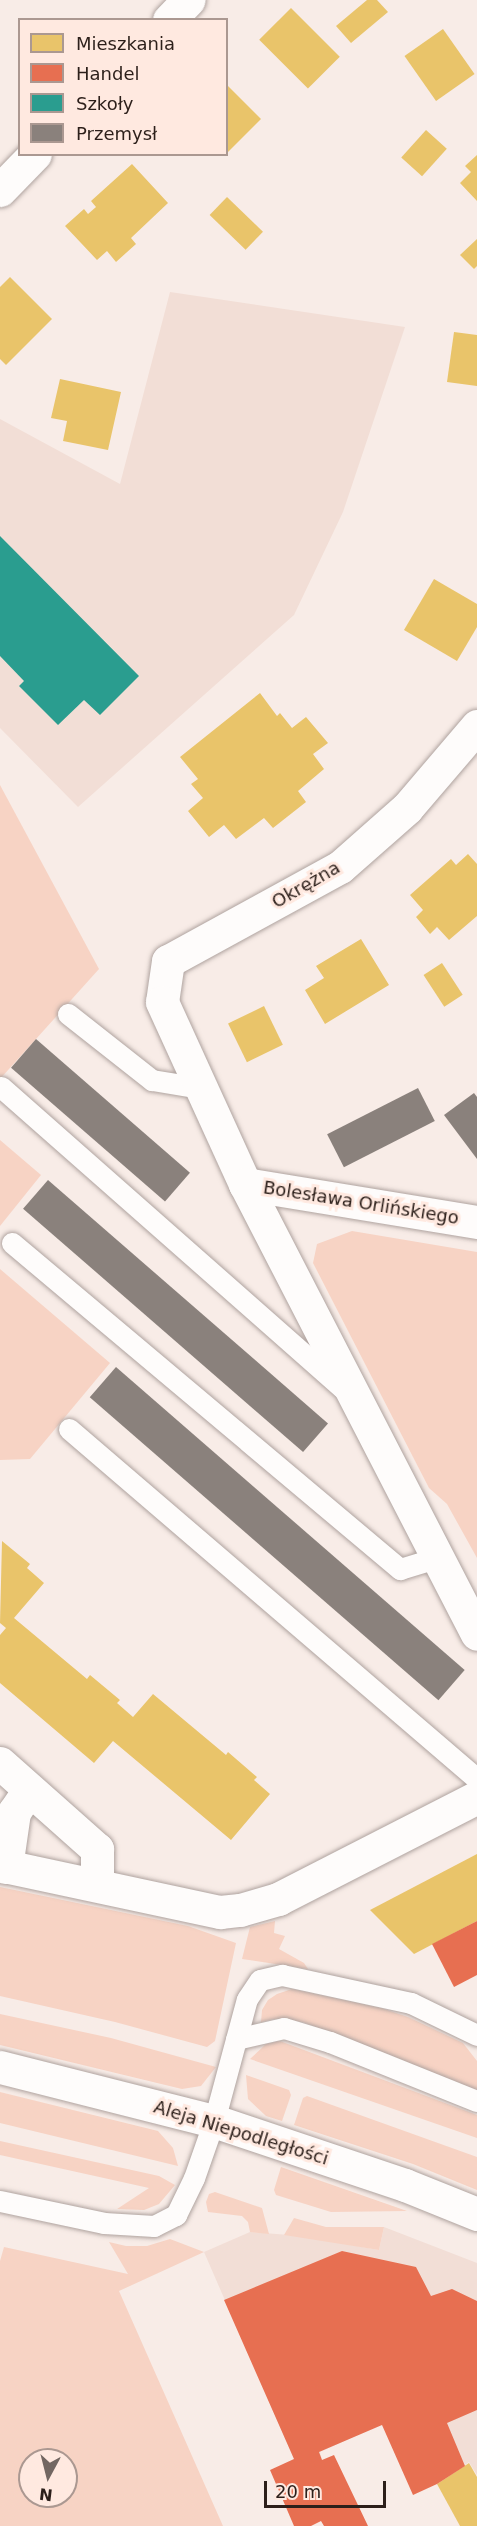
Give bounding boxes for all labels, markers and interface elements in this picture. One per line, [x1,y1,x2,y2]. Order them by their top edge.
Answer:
legend [18,18,228,156]
text: Mieszkania [76,33,175,54]
text: Handel [76,63,139,84]
text: Szkoły [76,93,133,114]
text: Przemysł [76,123,157,144]
street label: Okrężna [268,857,344,913]
street label: Bolesława Orlińskiego [262,1177,460,1229]
street label: Aleja Niepodległości [151,2096,331,2170]
north arrow [18,2448,78,2508]
scale bar [267,2469,388,2507]
text: 20 m [275,2481,321,2502]
text: N [38,2484,54,2505]

